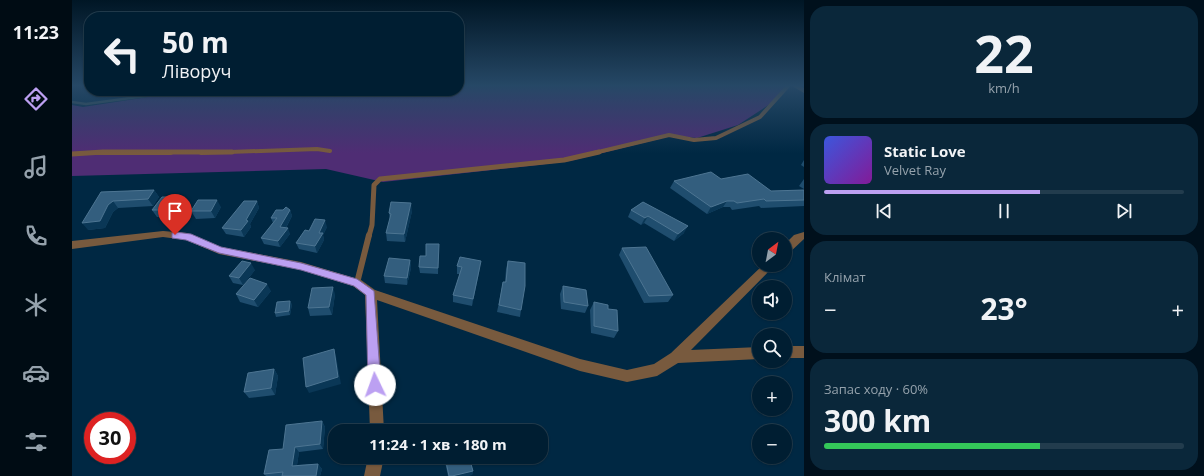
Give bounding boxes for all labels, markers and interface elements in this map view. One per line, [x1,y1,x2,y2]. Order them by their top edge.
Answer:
text: 22 [974,17,1034,88]
text: 11:23 [13,20,59,44]
text: 50 m [162,23,229,61]
icon: left [96,28,148,80]
text: Ліворуч [162,59,231,83]
text: km/h [988,79,1020,97]
icon: directions [22,85,50,113]
text: Static Love [884,141,966,161]
icon: music [22,153,50,181]
text: Velvet Ray [884,161,946,179]
pin [158,194,192,235]
icon: arrive [164,200,186,222]
icon: previous [873,200,895,222]
icon: pause [993,200,1015,222]
icon: next [1113,200,1135,222]
icon: phone [22,222,50,250]
north arrow [752,232,792,272]
map controls [752,232,792,464]
text: Клімат [824,268,866,286]
button: sound [752,280,792,320]
text: 23° [980,288,1028,329]
icon: climate [22,291,50,319]
text: − [824,294,837,324]
text: + [1171,294,1184,324]
button: search [752,328,792,368]
icon: car [22,359,50,387]
position arrow [354,364,396,406]
button: + [752,376,792,416]
text: Запас ходу · 60% [824,380,928,398]
text: 300 km [824,400,931,441]
speed limit sign: 30 [84,412,136,464]
button: − [752,424,792,464]
icon: filters [22,428,50,456]
text: 11:24 · 1 хв · 180 m [369,434,507,454]

